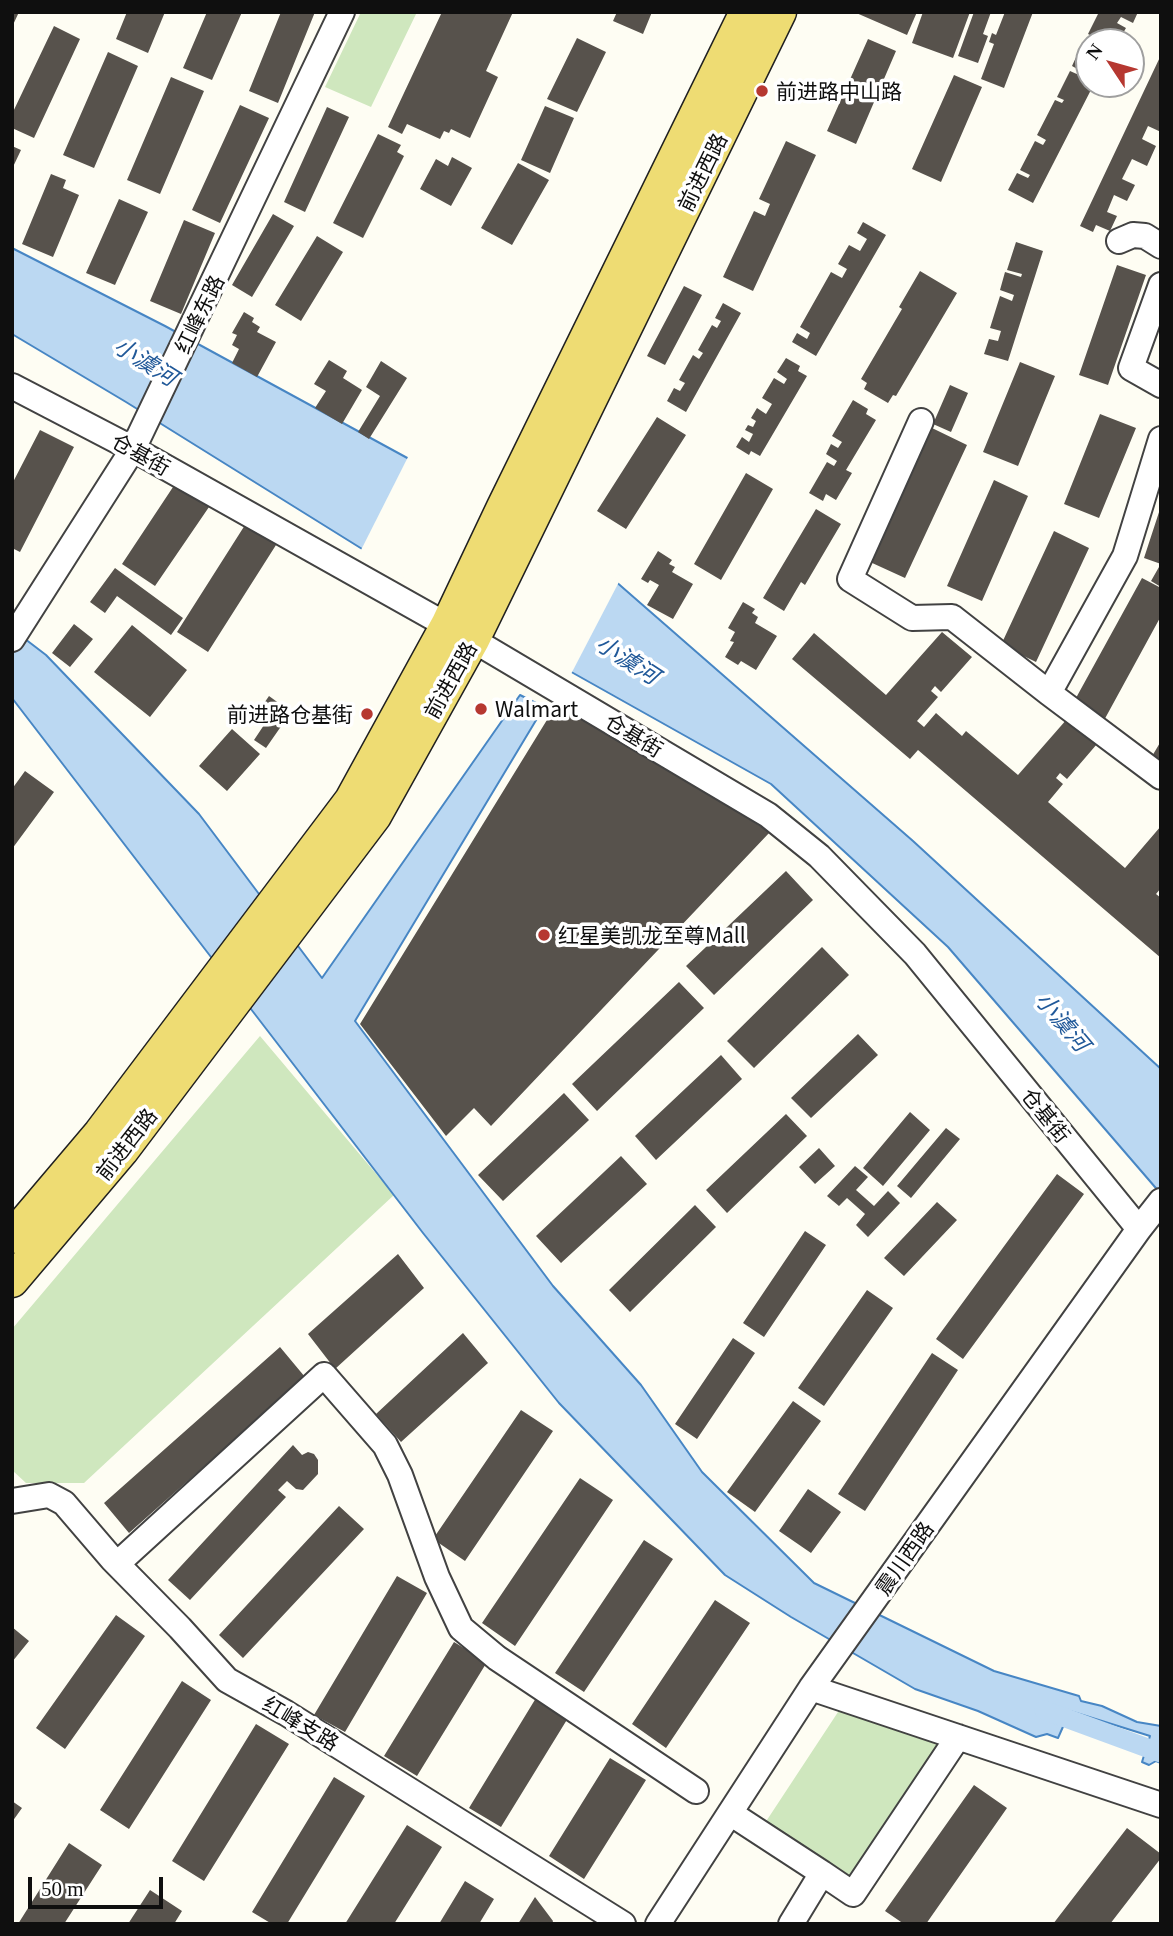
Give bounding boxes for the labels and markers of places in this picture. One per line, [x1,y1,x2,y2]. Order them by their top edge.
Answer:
place label: 前进路中山路 [776,78,902,104]
marker: 前进路中山路 [754,83,770,99]
place label: Walmart [495,696,578,722]
place label: 前进路仓基街 [227,701,353,727]
marker: Walmart [473,701,489,717]
marker: 前进路仓基街 [359,706,375,722]
place label: 红星美凯龙至尊Mall [558,922,746,948]
marker: 红星美凯龙至尊Mall [536,927,552,943]

